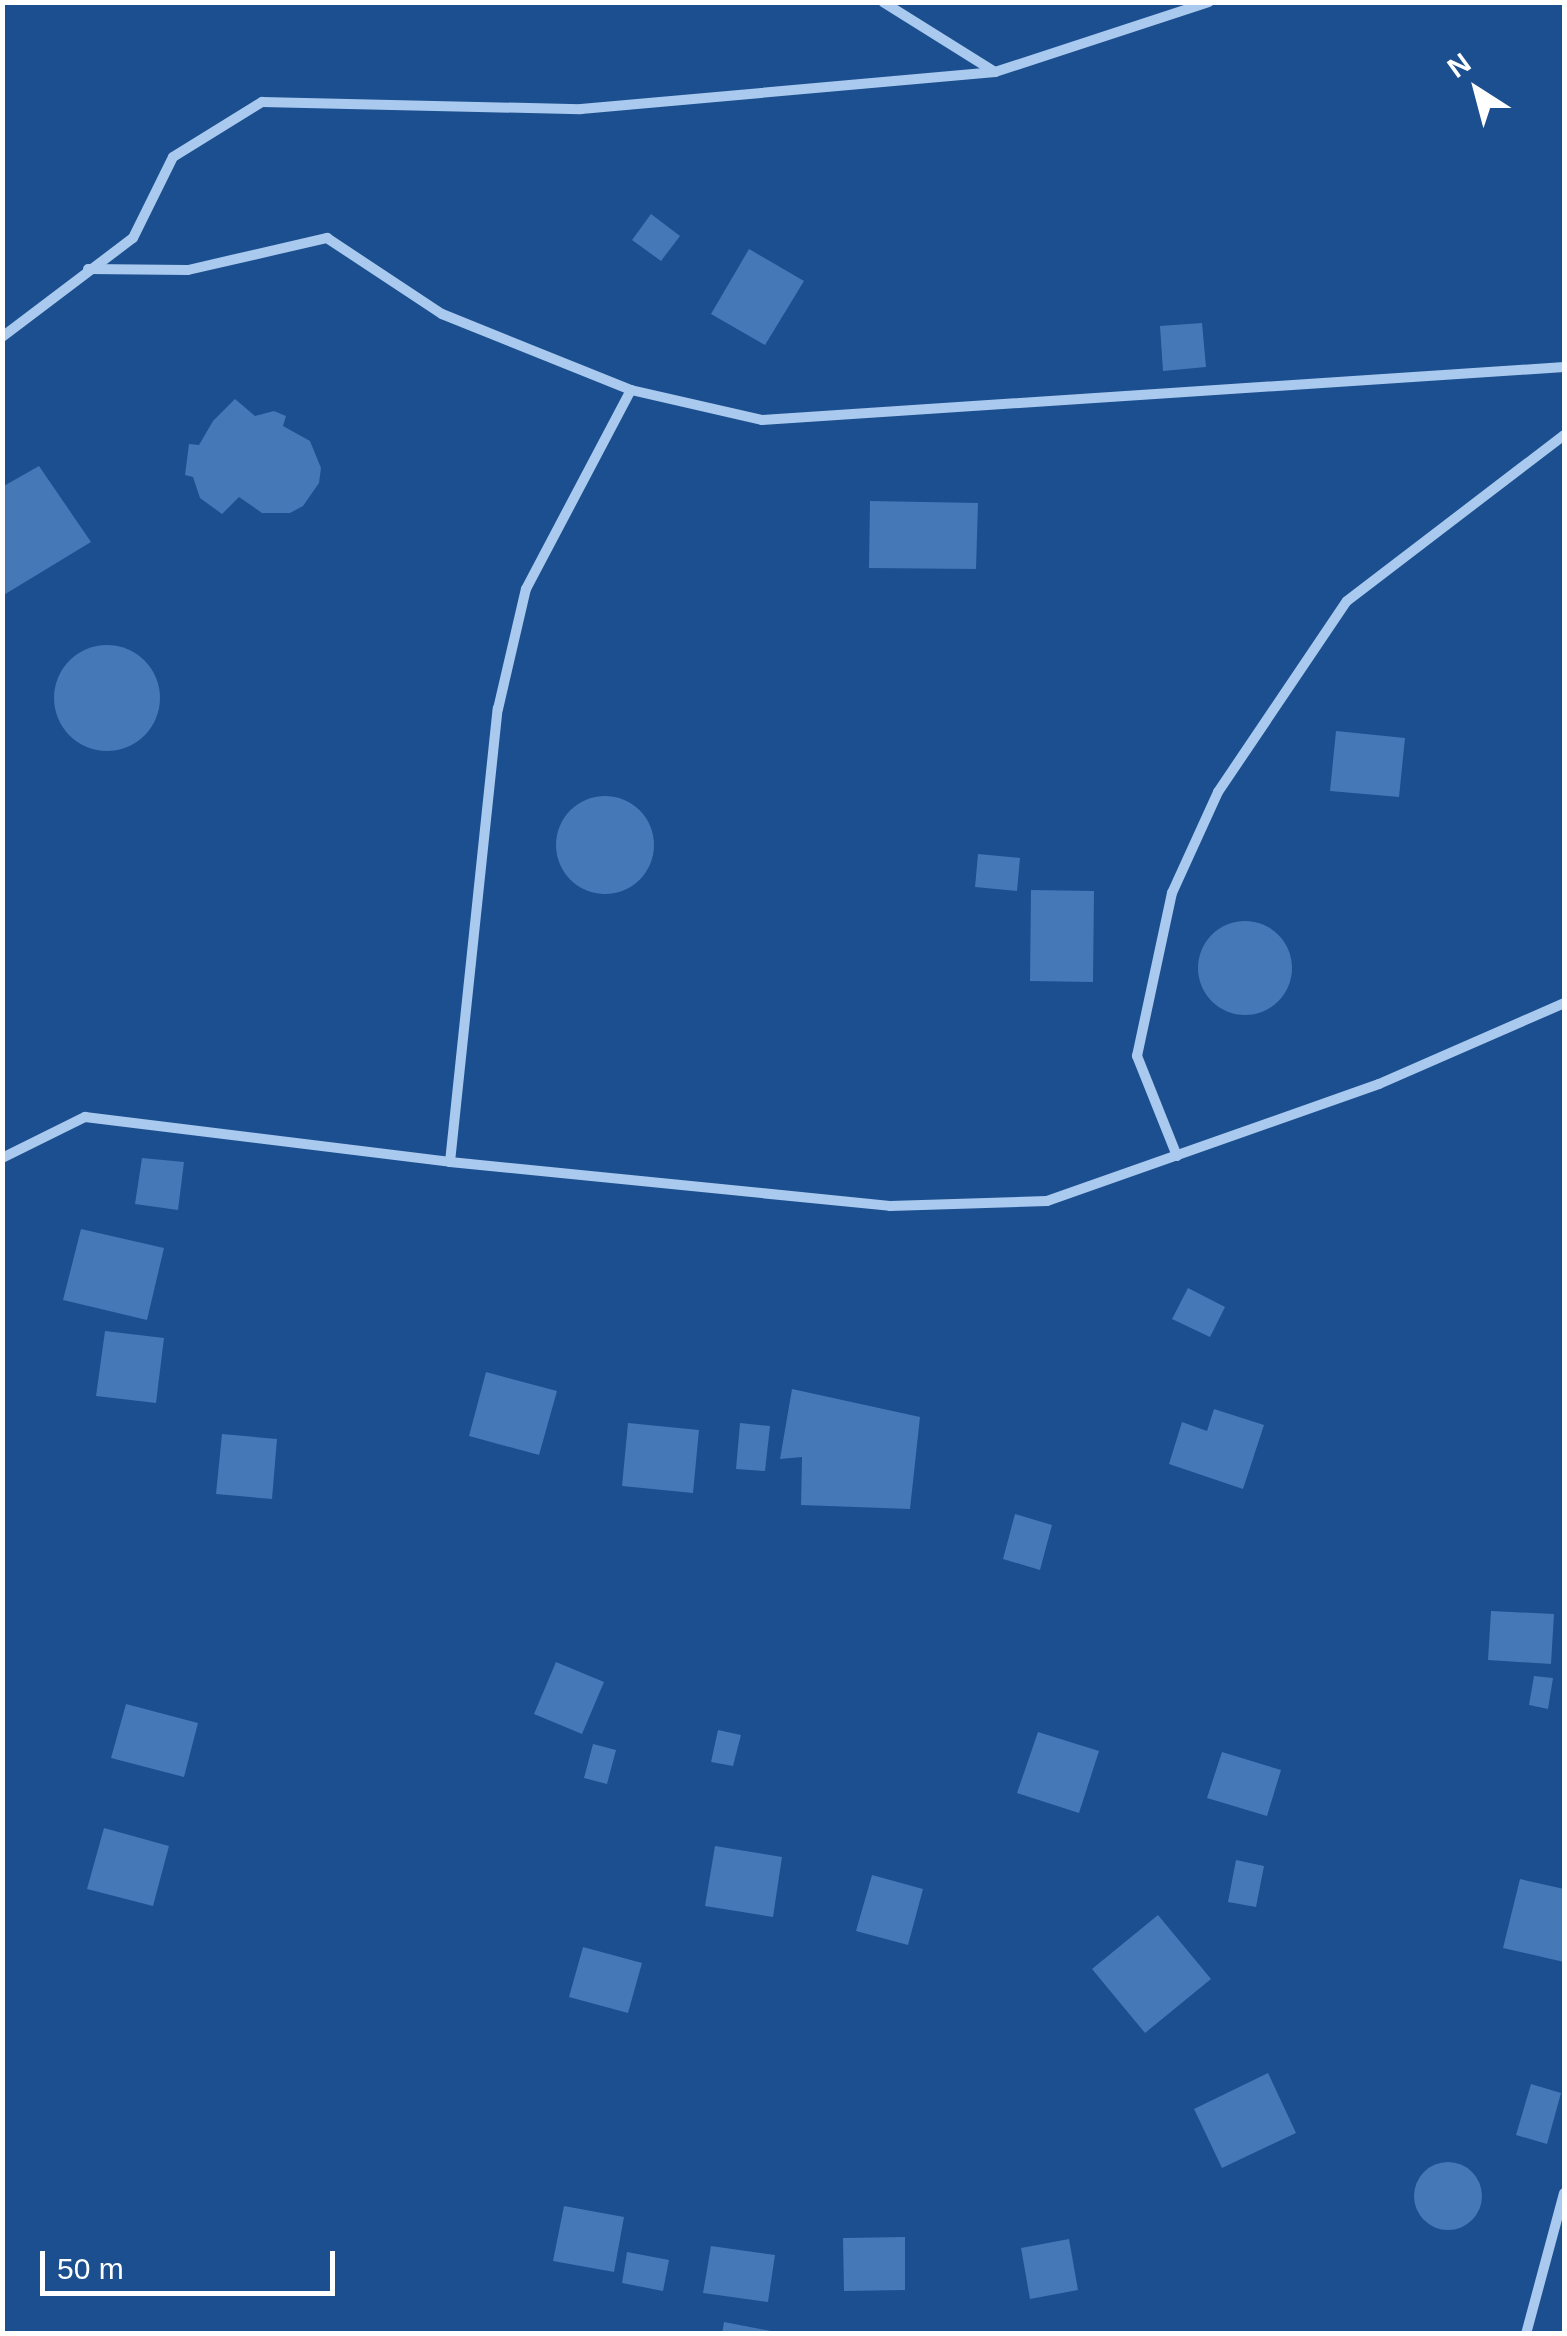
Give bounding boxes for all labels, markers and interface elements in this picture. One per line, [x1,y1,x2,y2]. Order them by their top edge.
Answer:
north arrow [1427,40,1527,140]
text: N [1442,47,1476,84]
scale bar [45,2231,340,2293]
text: 50 m [57,2252,124,2285]

